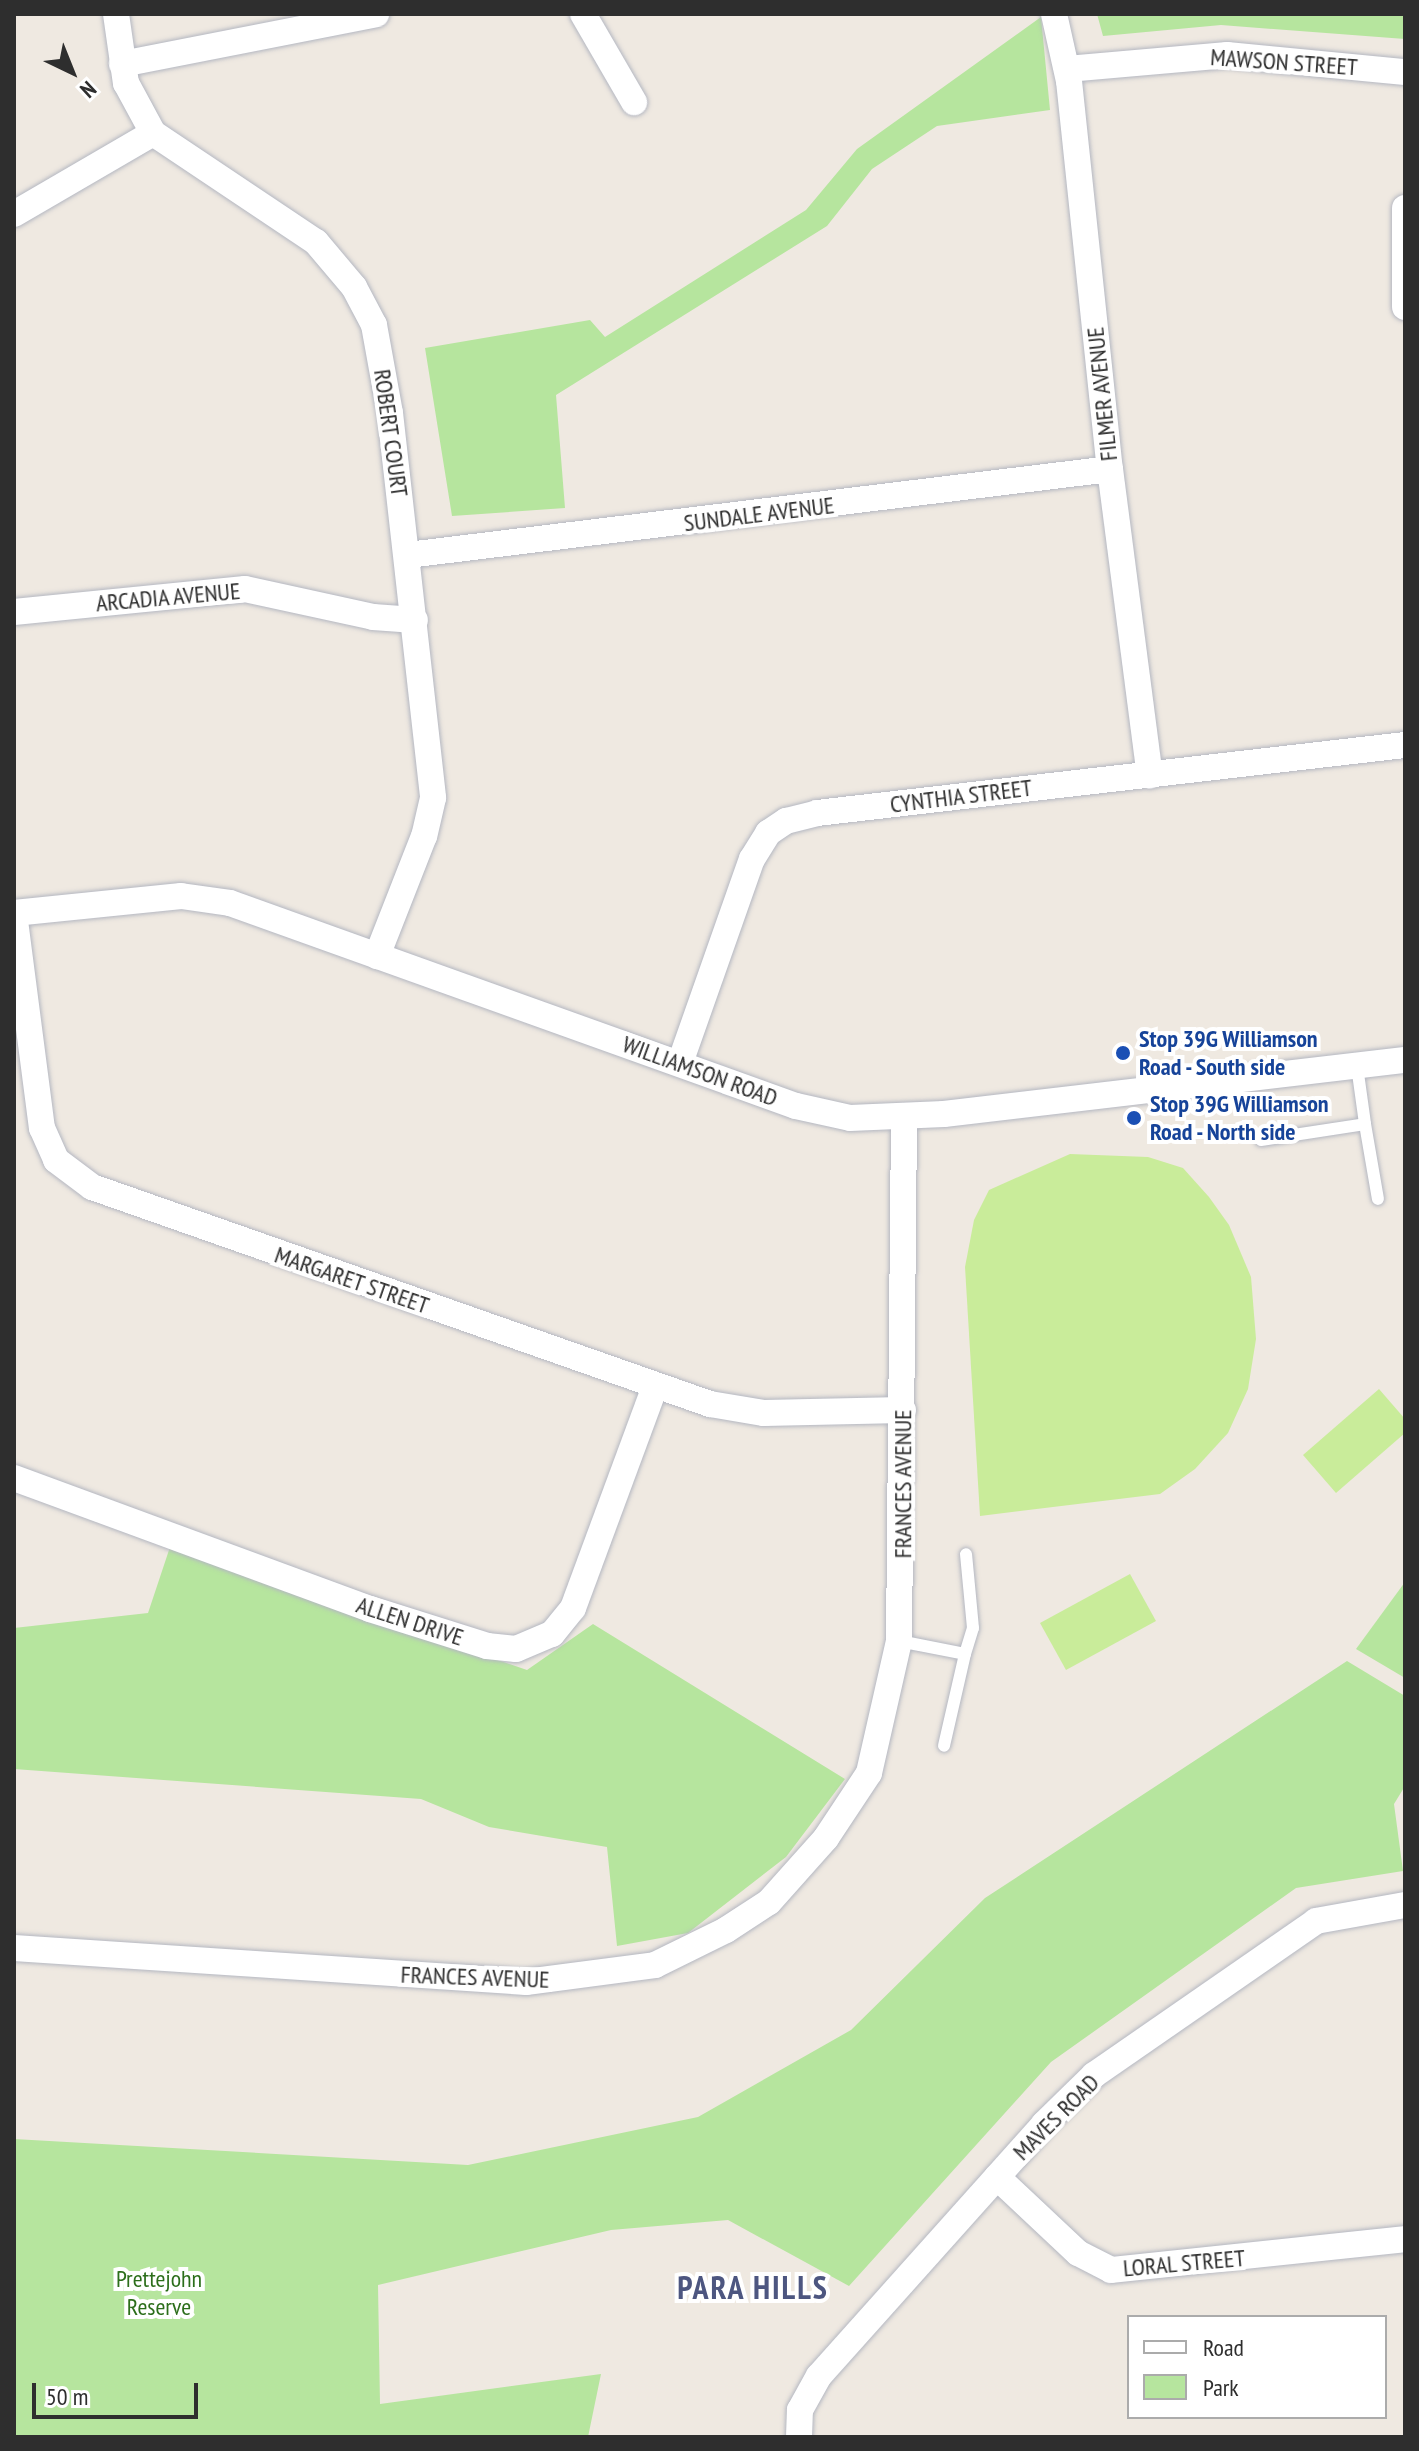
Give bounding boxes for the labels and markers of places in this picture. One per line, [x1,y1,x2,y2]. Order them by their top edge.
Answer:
place label: Stop 39G Williamson Road - South side [1139,1025,1318,1081]
marker: Stop 39G Williamson Road - South side [1114,1044,1132,1062]
place label: Stop 39G Williamson Road - North side [1150,1090,1329,1146]
marker: Stop 39G Williamson Road - North side [1125,1109,1143,1127]

